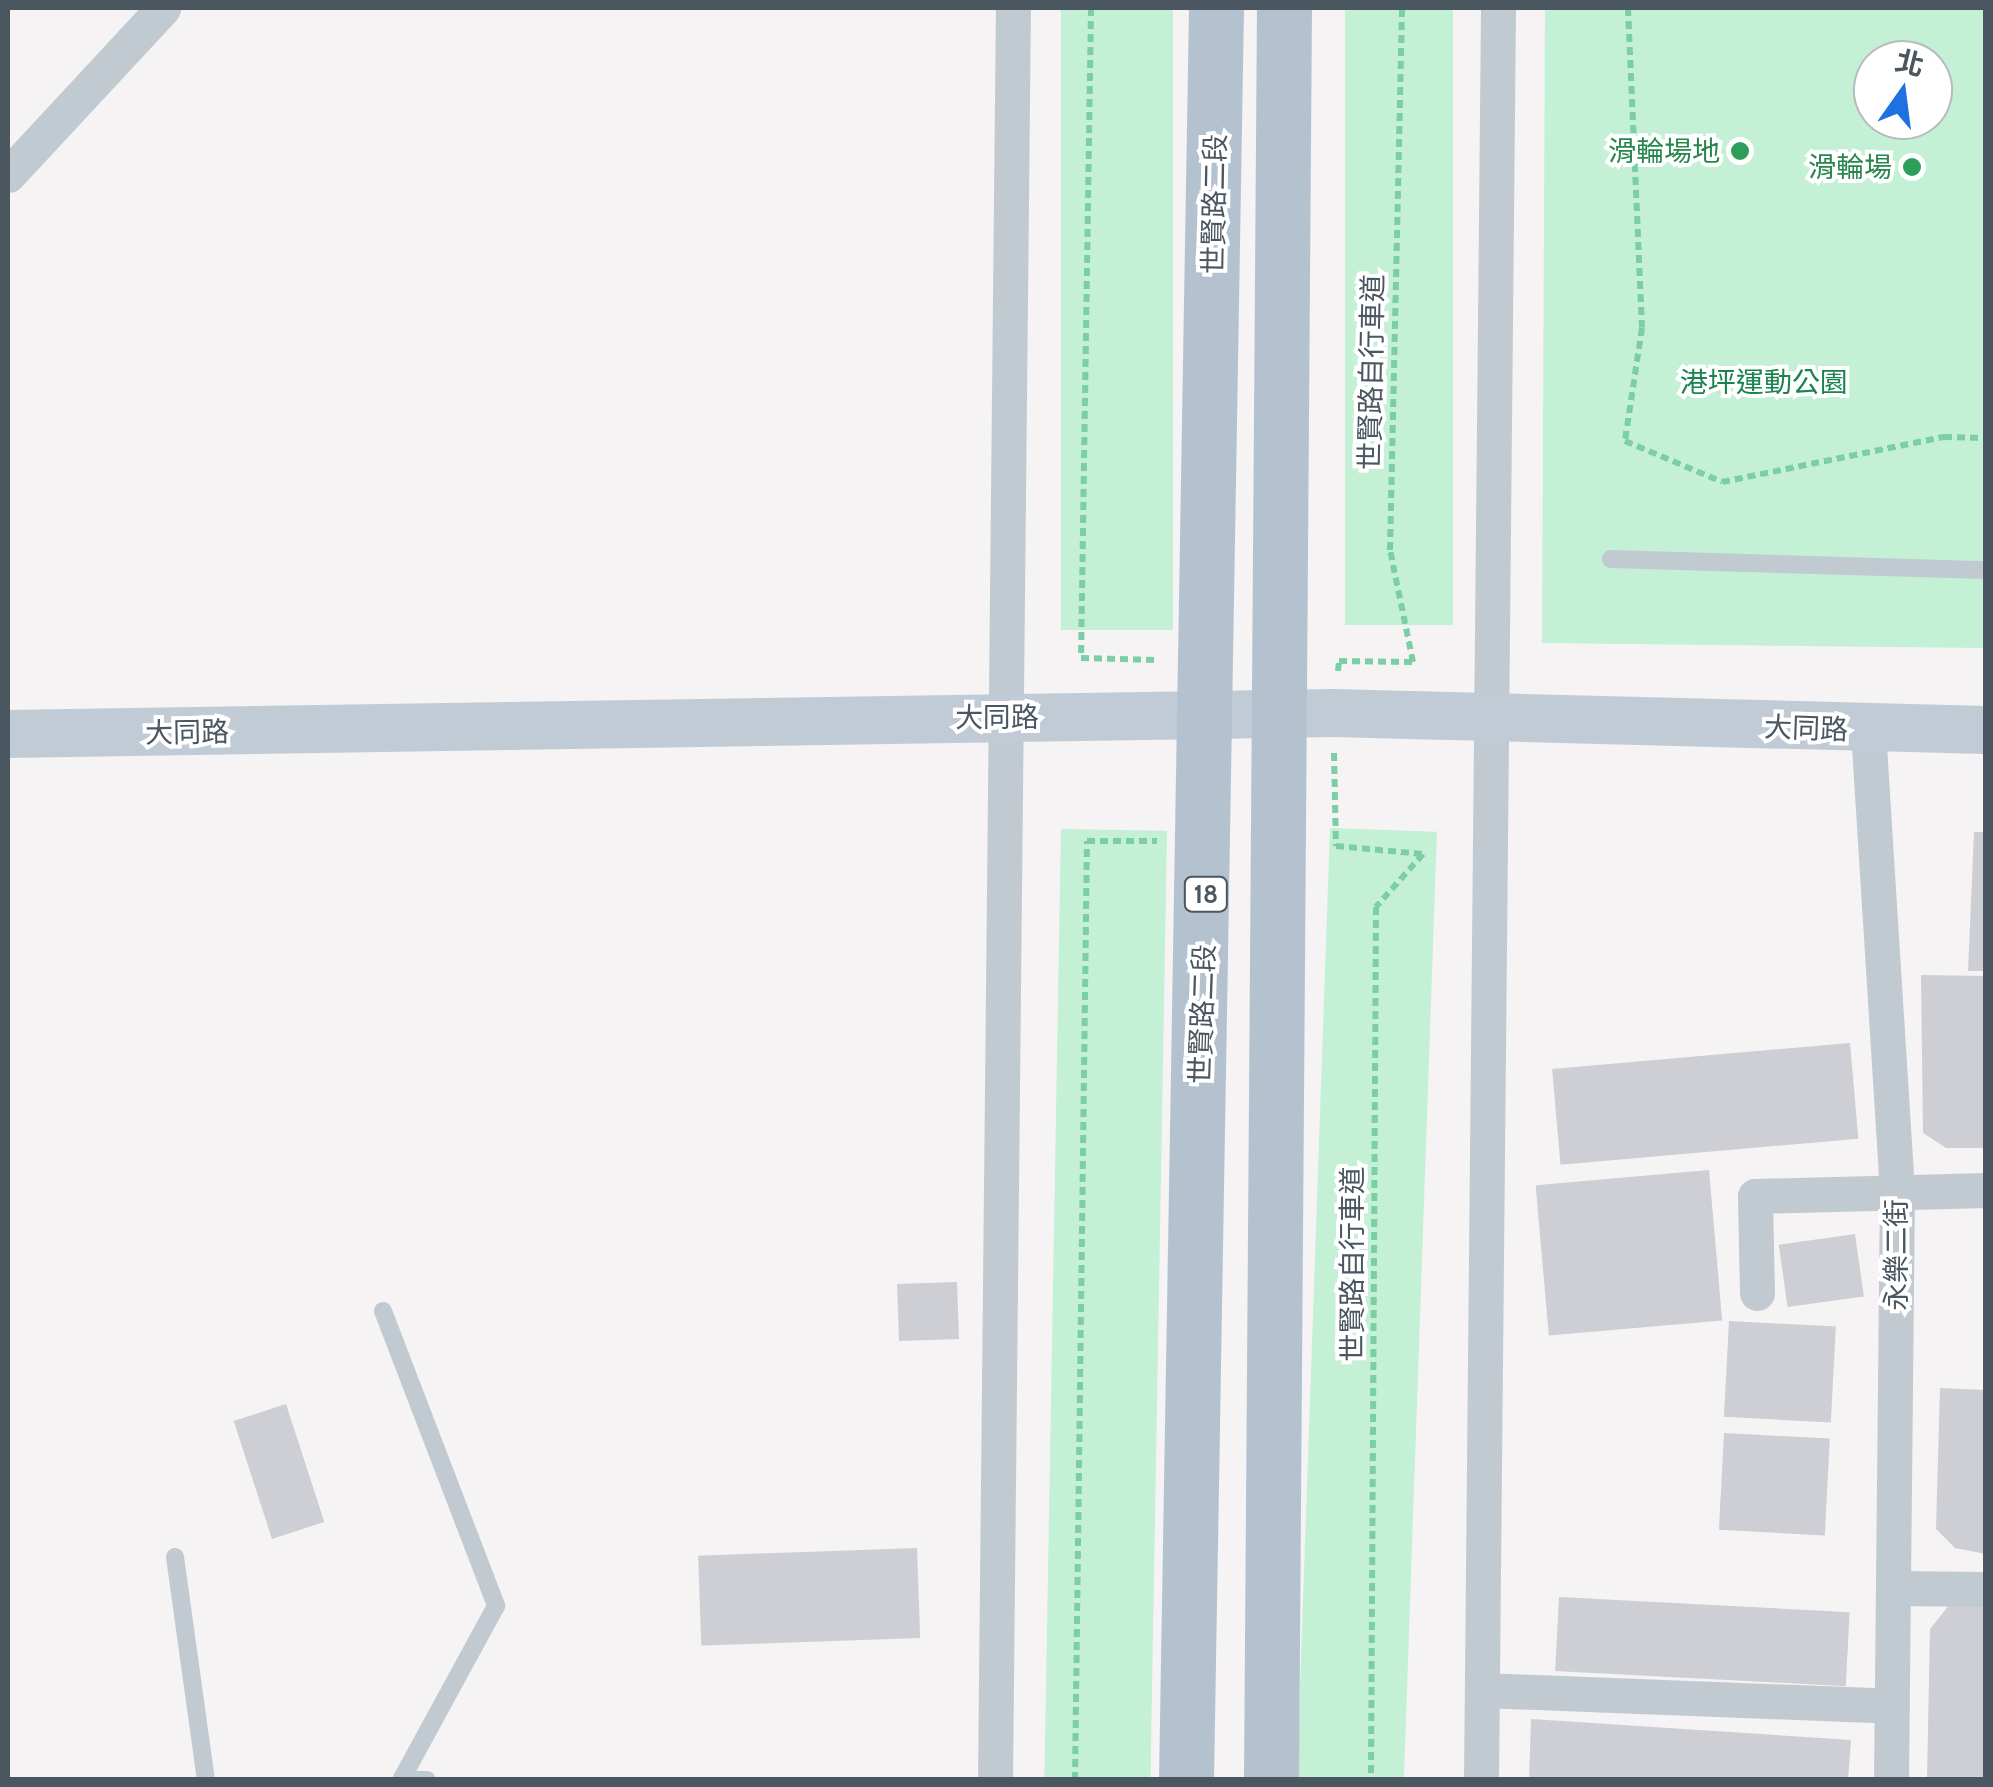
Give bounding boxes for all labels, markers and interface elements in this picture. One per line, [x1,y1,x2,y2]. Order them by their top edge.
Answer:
north arrow [1853,40,1953,140]
text: 北 [1892,43,1927,83]
street label: 世賢路二段 [1196,134,1232,274]
place label: 滑輪場地 [1608,134,1720,168]
marker: 滑輪場地 [1729,140,1751,162]
place label: 滑輪場 [1808,150,1892,184]
marker: 滑輪場 [1901,156,1923,178]
street label: 世賢路自行車道 [1352,274,1390,470]
park label: 港坪運動公園 [1680,365,1848,399]
street label: 大同路 [955,700,1039,734]
street label: 大同路 [1763,710,1849,746]
street label: 大同路 [145,714,229,750]
road number: 18 [1184,874,1228,914]
street label: 世賢路二段 [1183,943,1221,1085]
street label: 世賢路自行車道 [1335,1166,1369,1362]
street label: 永樂二街 [1879,1199,1913,1311]

